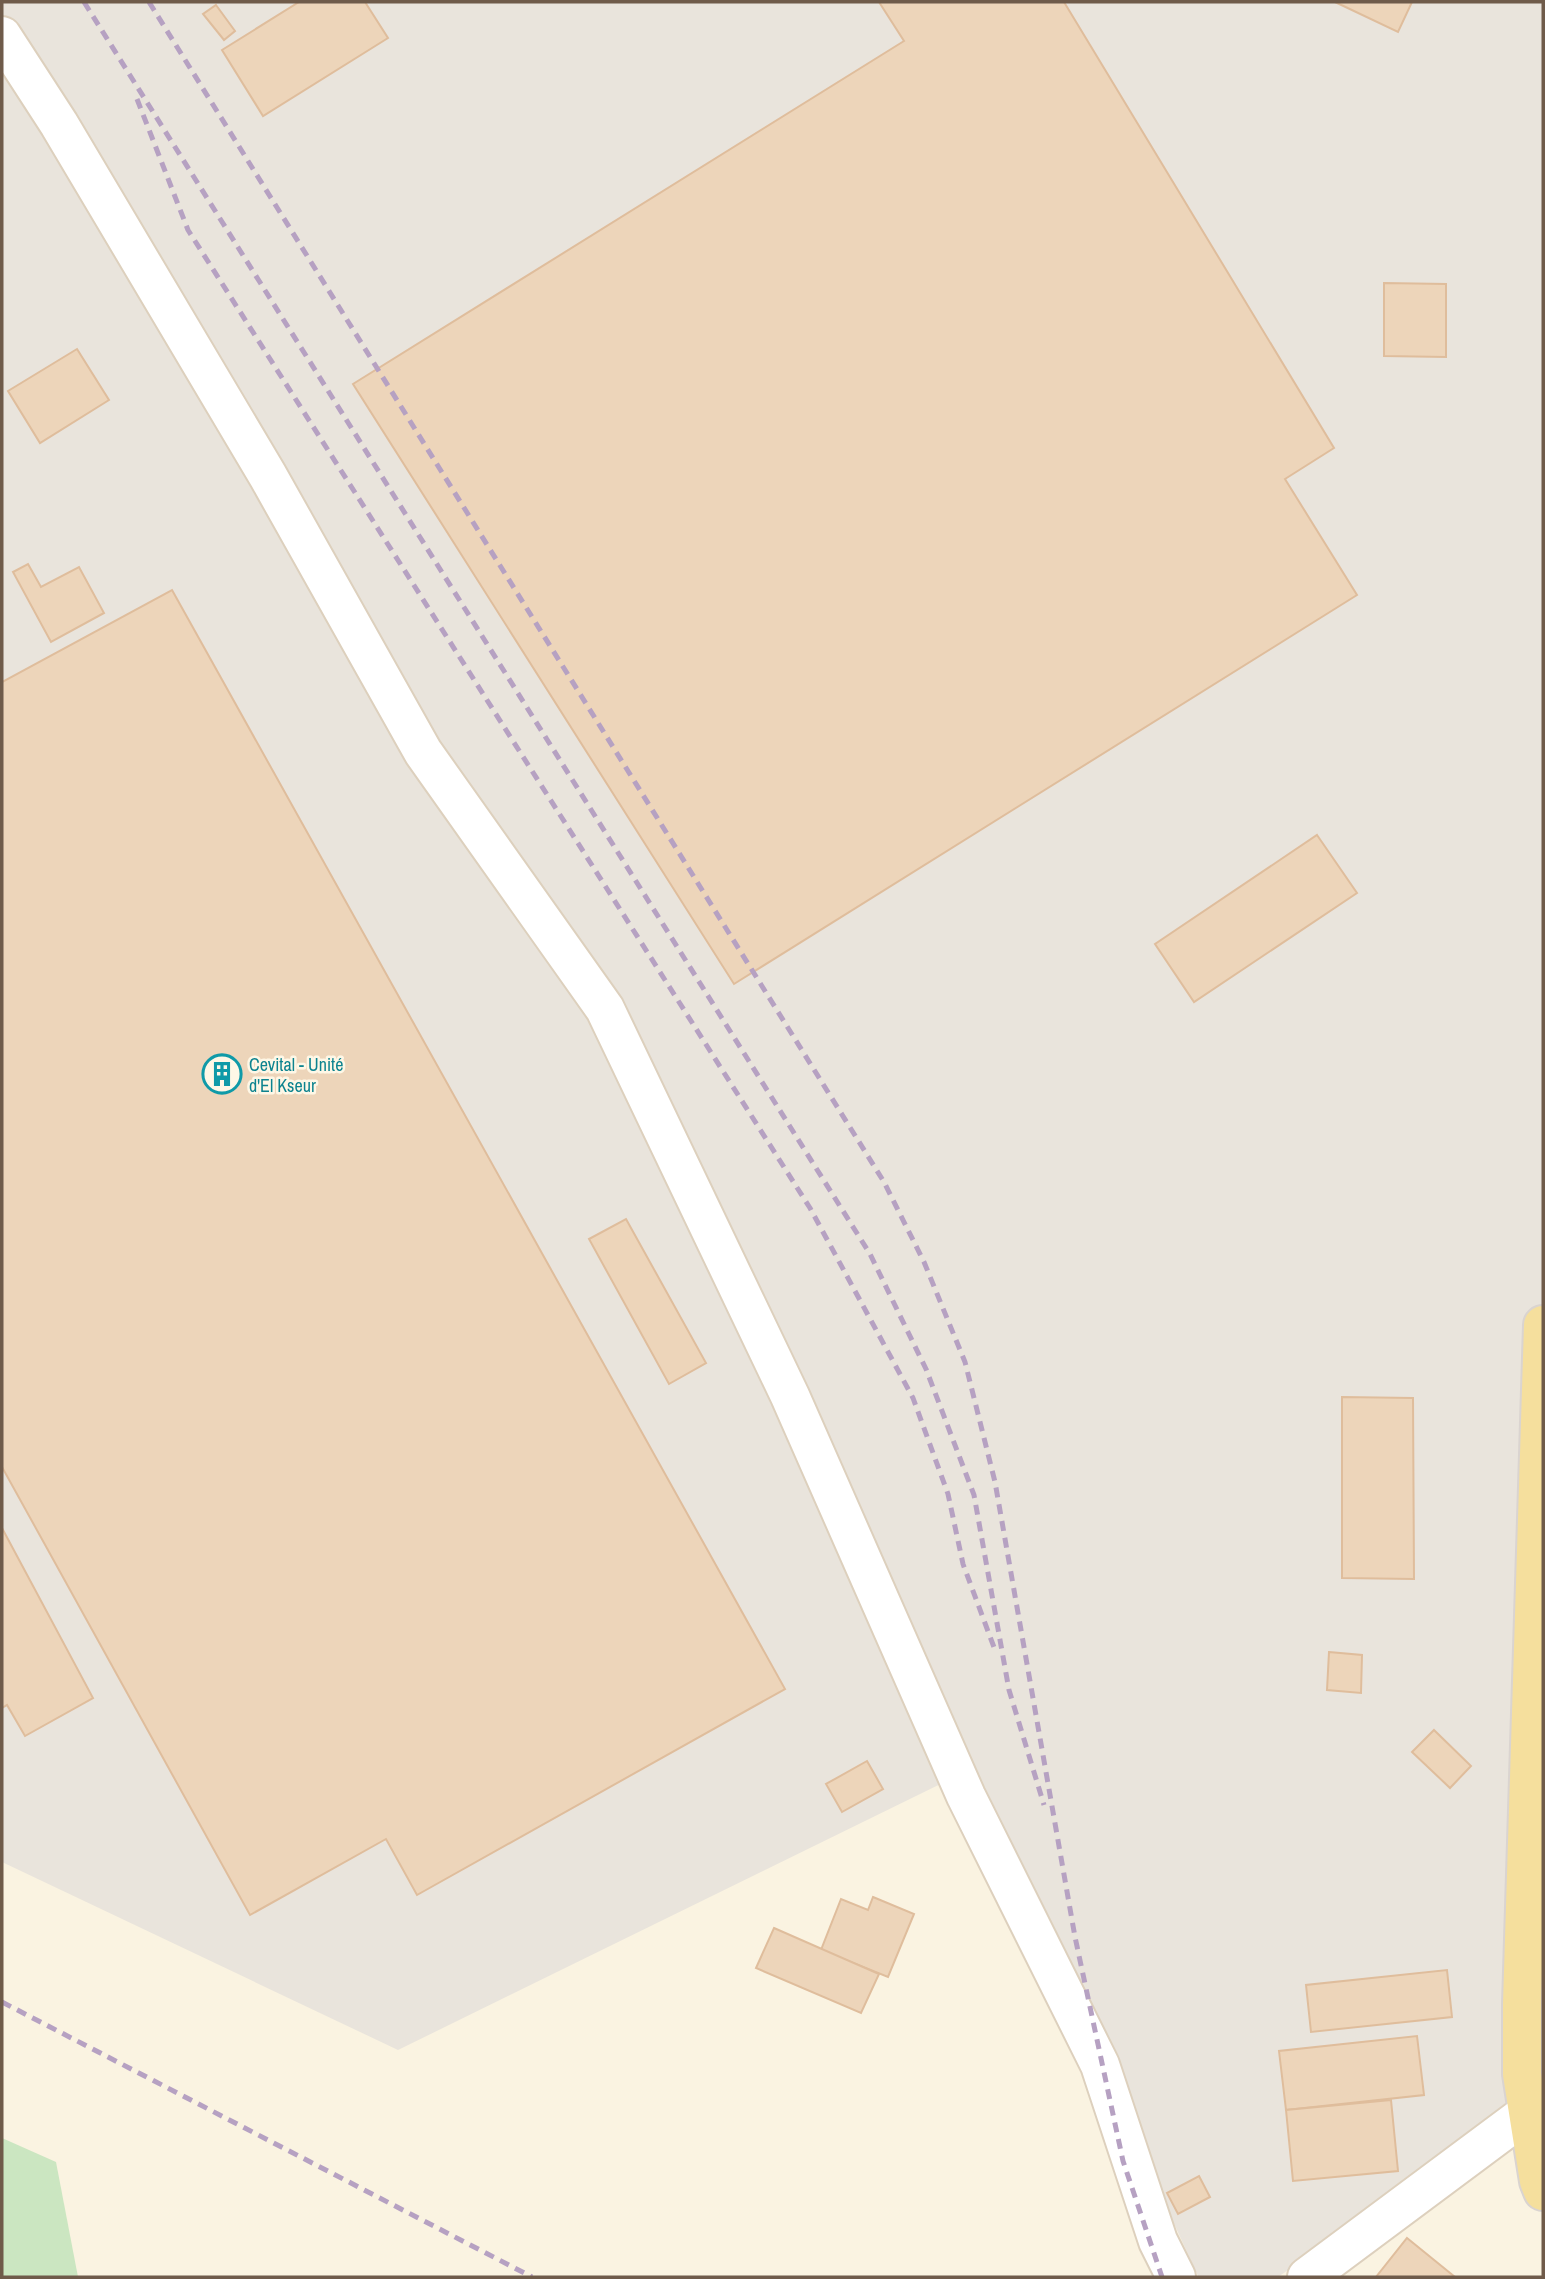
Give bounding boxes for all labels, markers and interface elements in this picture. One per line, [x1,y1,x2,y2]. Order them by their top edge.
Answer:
place label: Cevital - Unité d'El Kseur [249,1052,343,1098]
building icon: Cevital - Unité d'El Kseur [201,1053,243,1095]

